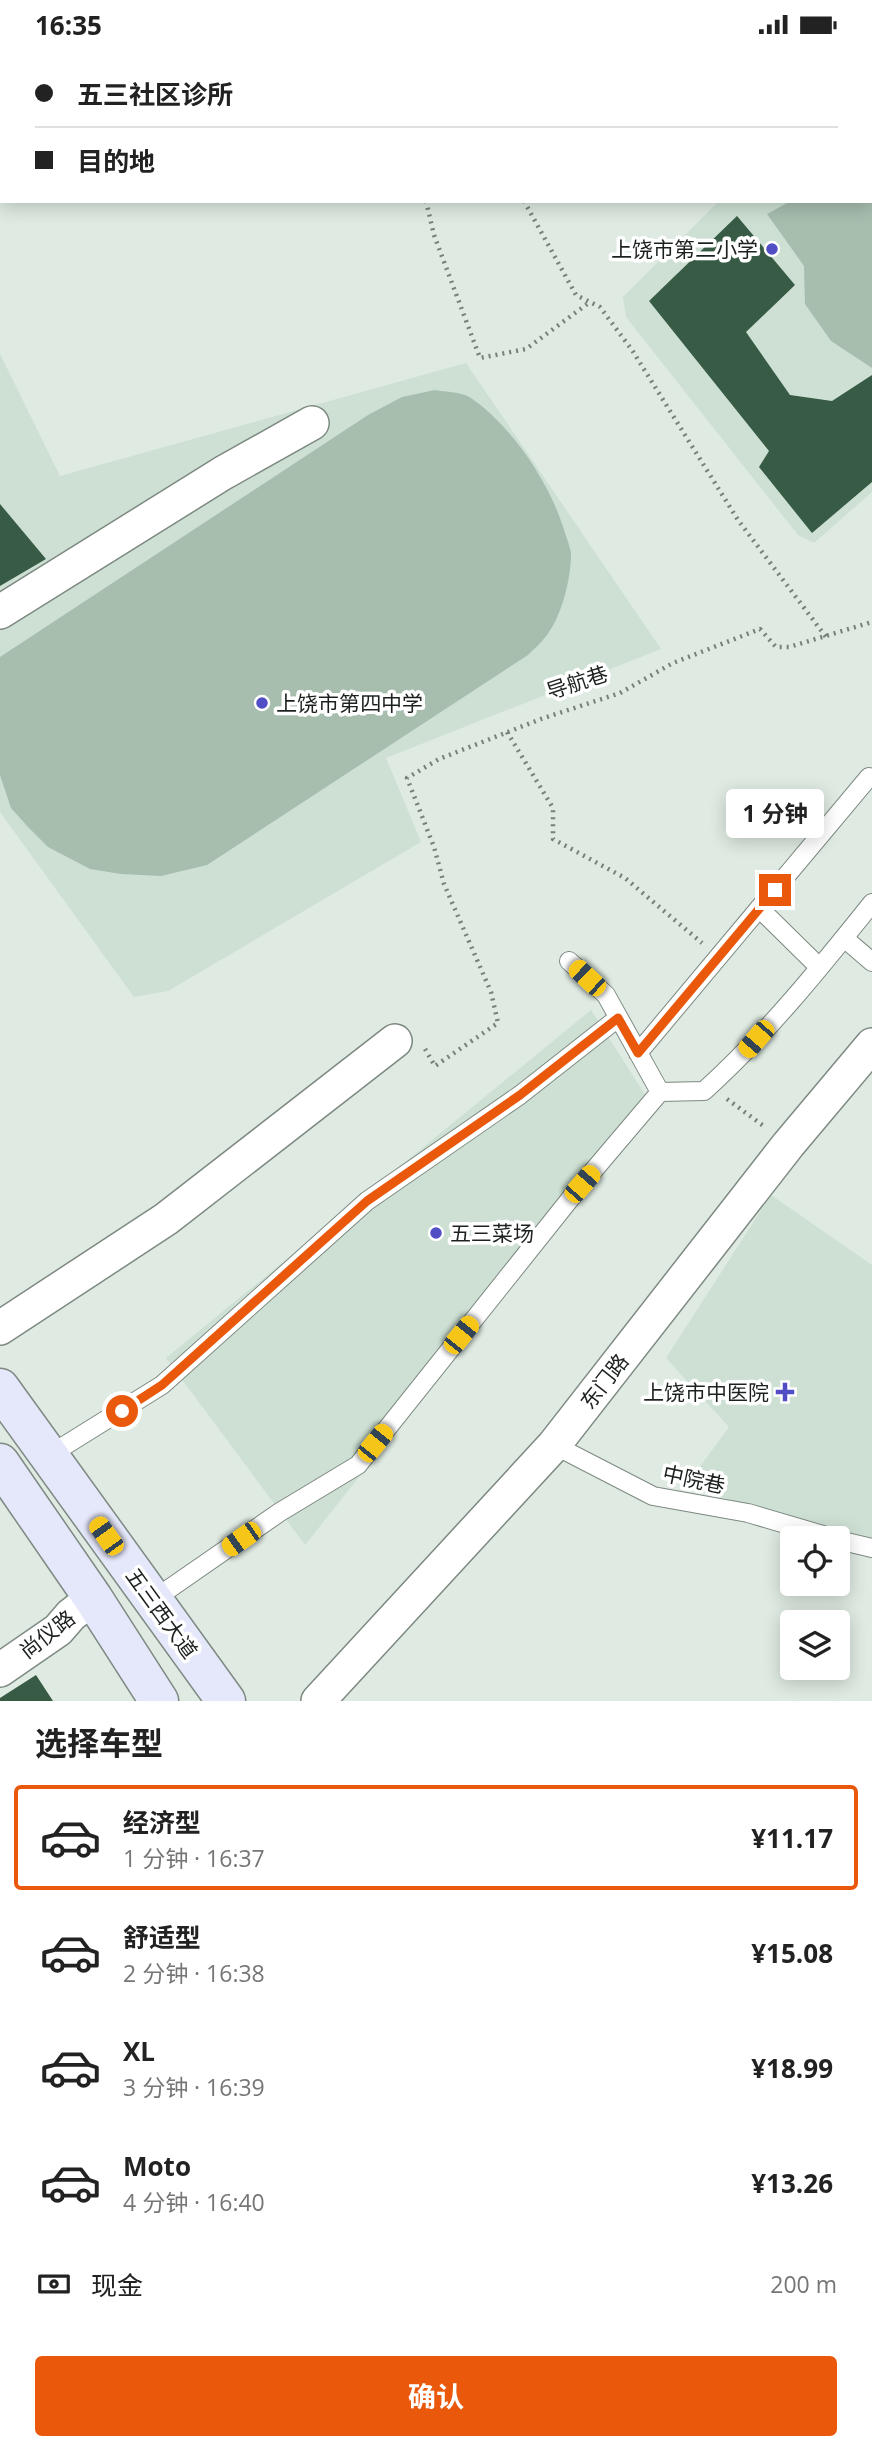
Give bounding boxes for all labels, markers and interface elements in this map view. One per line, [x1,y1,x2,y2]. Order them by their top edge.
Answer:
text: 16:35 [35,7,102,43]
text: 五三社区诊所 [77,76,233,112]
text: 目的地 [77,143,155,179]
place label: 上饶市第二小学 [611,235,758,263]
marker: 上饶市第二小学 [764,241,780,257]
street label: 导航巷 [543,659,611,705]
place label: 上饶市第四中学 [276,689,423,717]
marker: 上饶市第四中学 [254,695,270,711]
callout: 1 分钟 [726,789,824,837]
text: 1 分钟 [742,797,808,829]
route end [759,874,791,906]
car [565,956,610,1000]
car [735,1016,778,1062]
car [561,1161,604,1207]
place label: 五三菜场 [450,1219,534,1247]
marker: 五三菜场 [428,1225,444,1241]
car [440,1312,483,1358]
street label: 东门路 [574,1348,634,1414]
place label: 上饶市中医院 [643,1378,769,1406]
marker: 上饶市中医院 [775,1382,795,1402]
route start [106,1395,138,1427]
car [354,1420,397,1466]
street label: 中院巷 [660,1459,728,1499]
car [86,1513,127,1559]
car [218,1518,265,1560]
map controls [780,1526,850,1680]
button: locate [780,1526,850,1596]
street label: 五三西大道 [120,1562,204,1664]
street label: 尚仪路 [14,1604,80,1664]
button: layers [780,1610,850,1680]
text: 选择车型 [35,1721,163,1764]
text: 经济型 [123,1804,201,1840]
icon: car [39,1806,102,1869]
text: ¥11.17 [751,1820,833,1856]
text: 1 分钟 · 16:37 [123,1842,265,1874]
text: 舒适型 [123,1919,201,1955]
icon: car [39,1921,102,1984]
text: ¥15.08 [751,1935,833,1971]
text: 2 分钟 · 16:38 [123,1957,265,1989]
text: XL [123,2033,155,2069]
icon: car [39,2036,102,2099]
text: ¥18.99 [751,2050,833,2086]
text: 3 分钟 · 16:39 [123,2071,265,2103]
text: Moto [123,2148,191,2184]
icon: car [39,2151,102,2214]
text: ¥13.26 [751,2165,833,2201]
text: 4 分钟 · 16:40 [123,2186,265,2218]
icon: cash [35,2265,73,2303]
text: 现金 [91,2267,143,2303]
text: 200 m [770,2268,837,2300]
button: 确认 [35,2356,837,2436]

